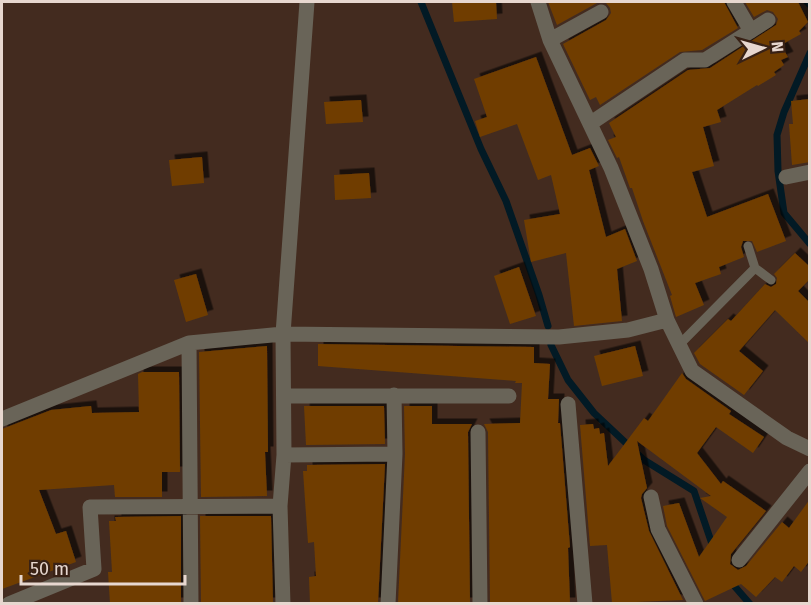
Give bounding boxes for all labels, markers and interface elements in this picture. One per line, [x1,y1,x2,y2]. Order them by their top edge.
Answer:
north arrow [733,18,793,78]
text: N [768,41,787,53]
scale bar [21,548,184,586]
text: 50 m [30,558,69,580]

